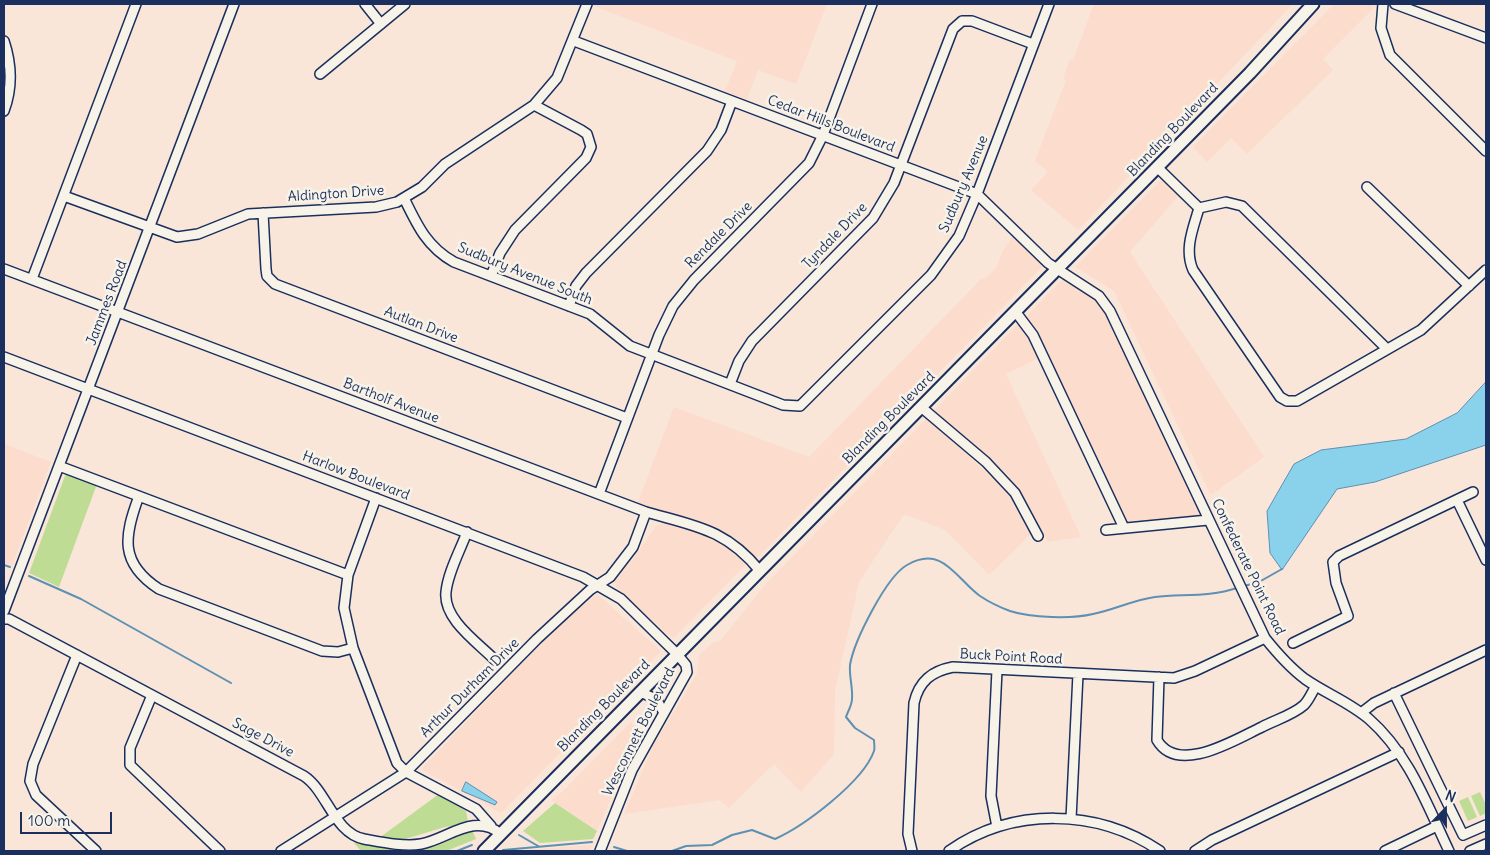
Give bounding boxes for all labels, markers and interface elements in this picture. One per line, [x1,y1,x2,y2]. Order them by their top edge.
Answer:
street label: Blanding Boulevard [1124,80,1222,180]
street label: Cedar Hills Boulevard [765,92,897,156]
street label: Sudbury Avenue [936,133,992,235]
street label: Aldington Drive [287,182,385,206]
street label: Rendale Drive [682,198,756,272]
street label: Tyndale Drive [799,199,871,273]
street label: Sudbury Avenue South [455,239,595,309]
street label: Jammes Road [83,258,131,348]
street label: Autlan Drive [382,303,460,347]
street label: Blanding Boulevard [839,368,939,468]
street label: Bartholf Avenue [341,375,441,427]
street label: Harlow Boulevard [300,448,412,504]
street label: Confederate Point Road [1208,496,1288,638]
street label: Arthur Durham Drive [417,635,523,741]
street label: Buck Point Road [959,646,1063,668]
street label: Blanding Boulevard [554,656,654,756]
street label: Wesconnett Boulevard [599,665,679,799]
street label: Sage Drive [229,715,297,761]
north arrow [1420,785,1470,835]
text: N [1443,786,1458,806]
scale bar [22,802,115,834]
text: 100 m [28,811,70,830]

